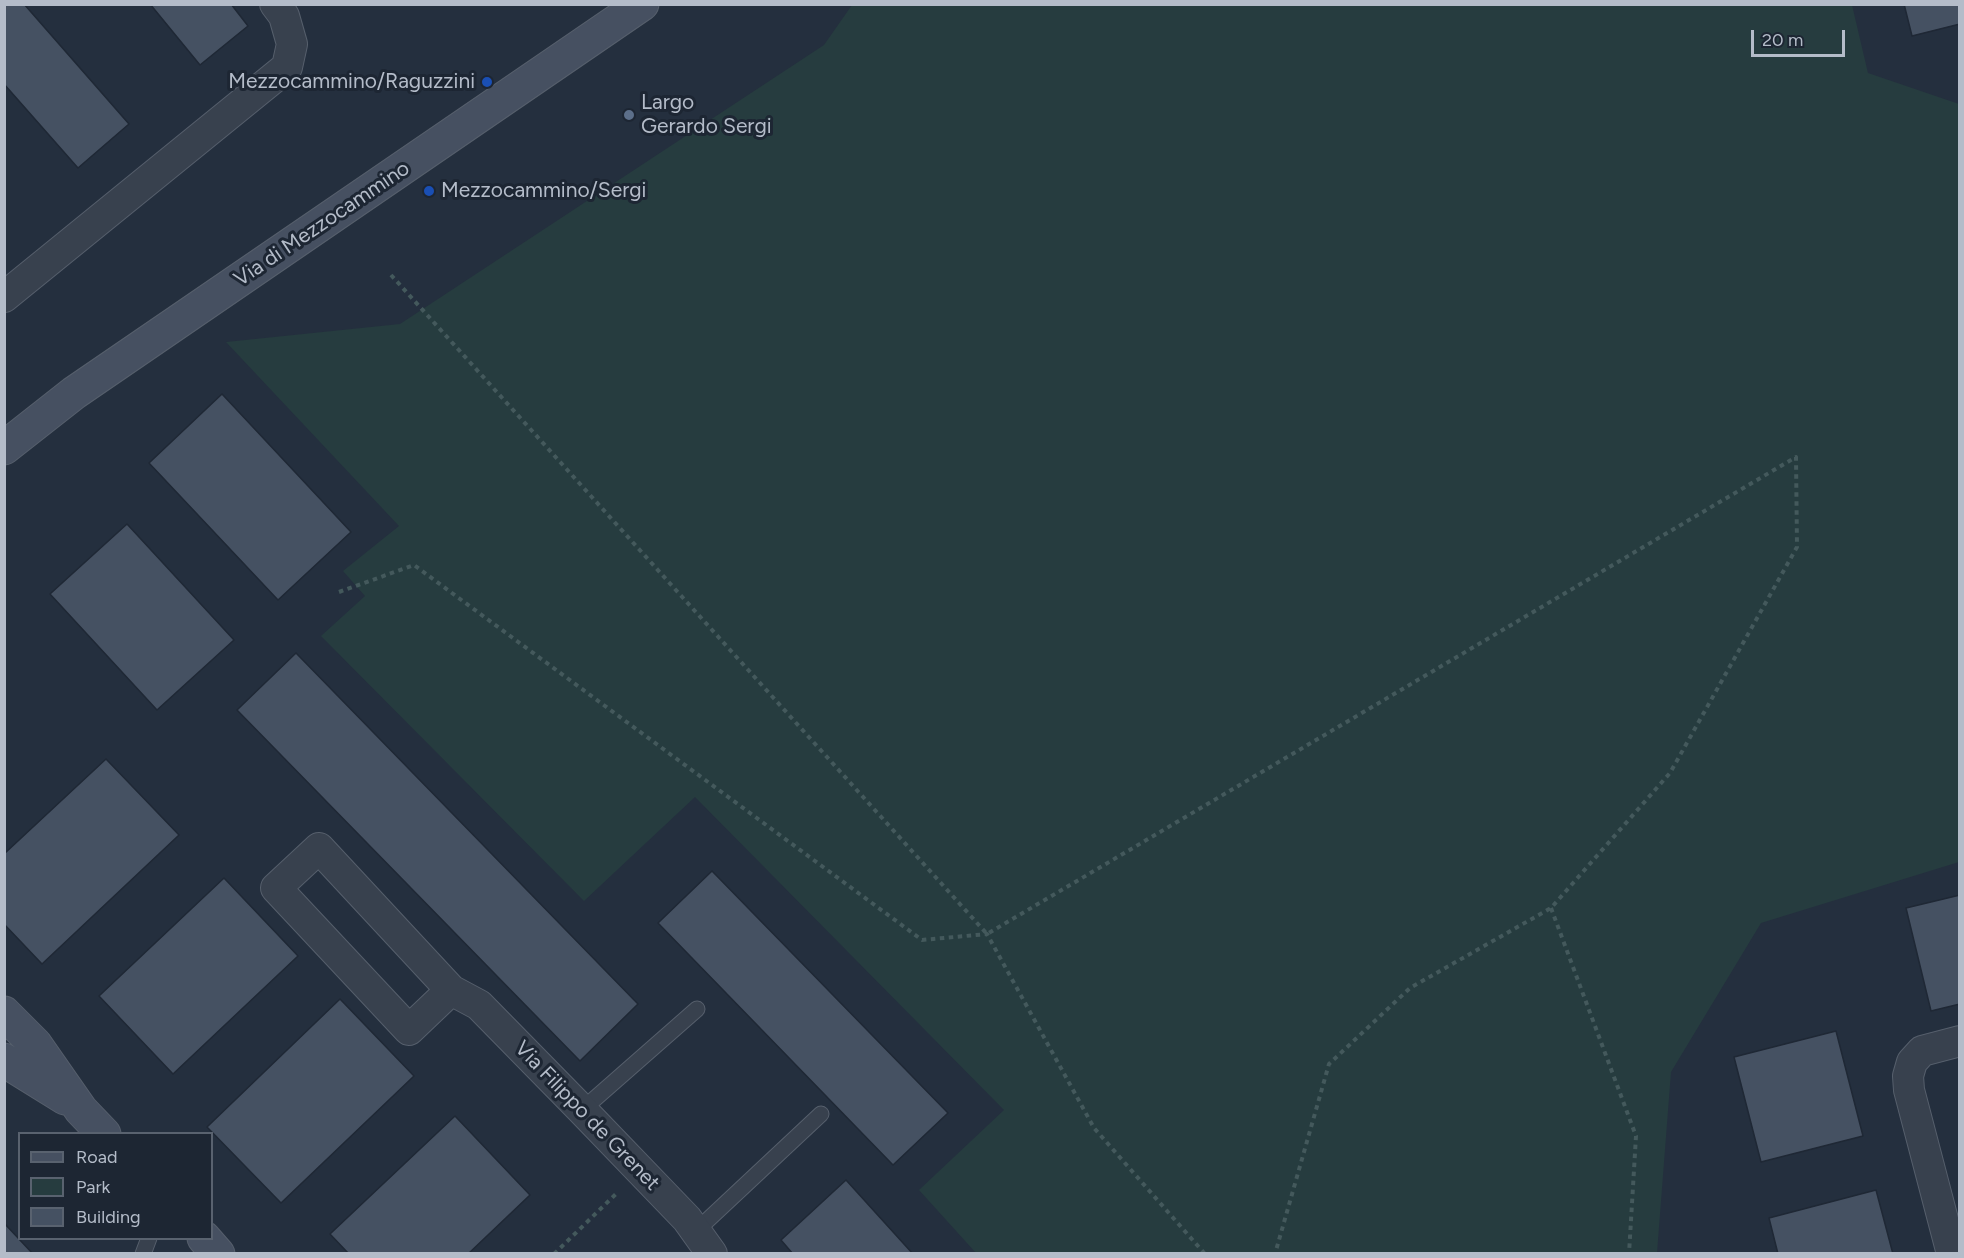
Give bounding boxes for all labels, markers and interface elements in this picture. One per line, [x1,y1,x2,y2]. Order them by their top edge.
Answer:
scale bar [1754,18,1848,56]
text: 20 m [1762,29,1803,51]
place label: Mezzocammino/Raguzzini [228,69,475,95]
marker: Mezzocammino/Raguzzini [480,75,494,89]
place label: Largo Gerardo Sergi [641,90,772,140]
marker: Largo Gerardo Sergi [622,108,636,122]
street label: Via di Mezzocammino [229,156,415,292]
place label: Mezzocammino/Sergi [441,178,646,204]
marker: Mezzocammino/Sergi [422,184,436,198]
street label: Via Filippo de Grenet [509,1036,665,1196]
legend [18,1132,213,1240]
text: Road [76,1146,117,1168]
text: Park [76,1176,110,1198]
text: Building [76,1206,141,1228]

